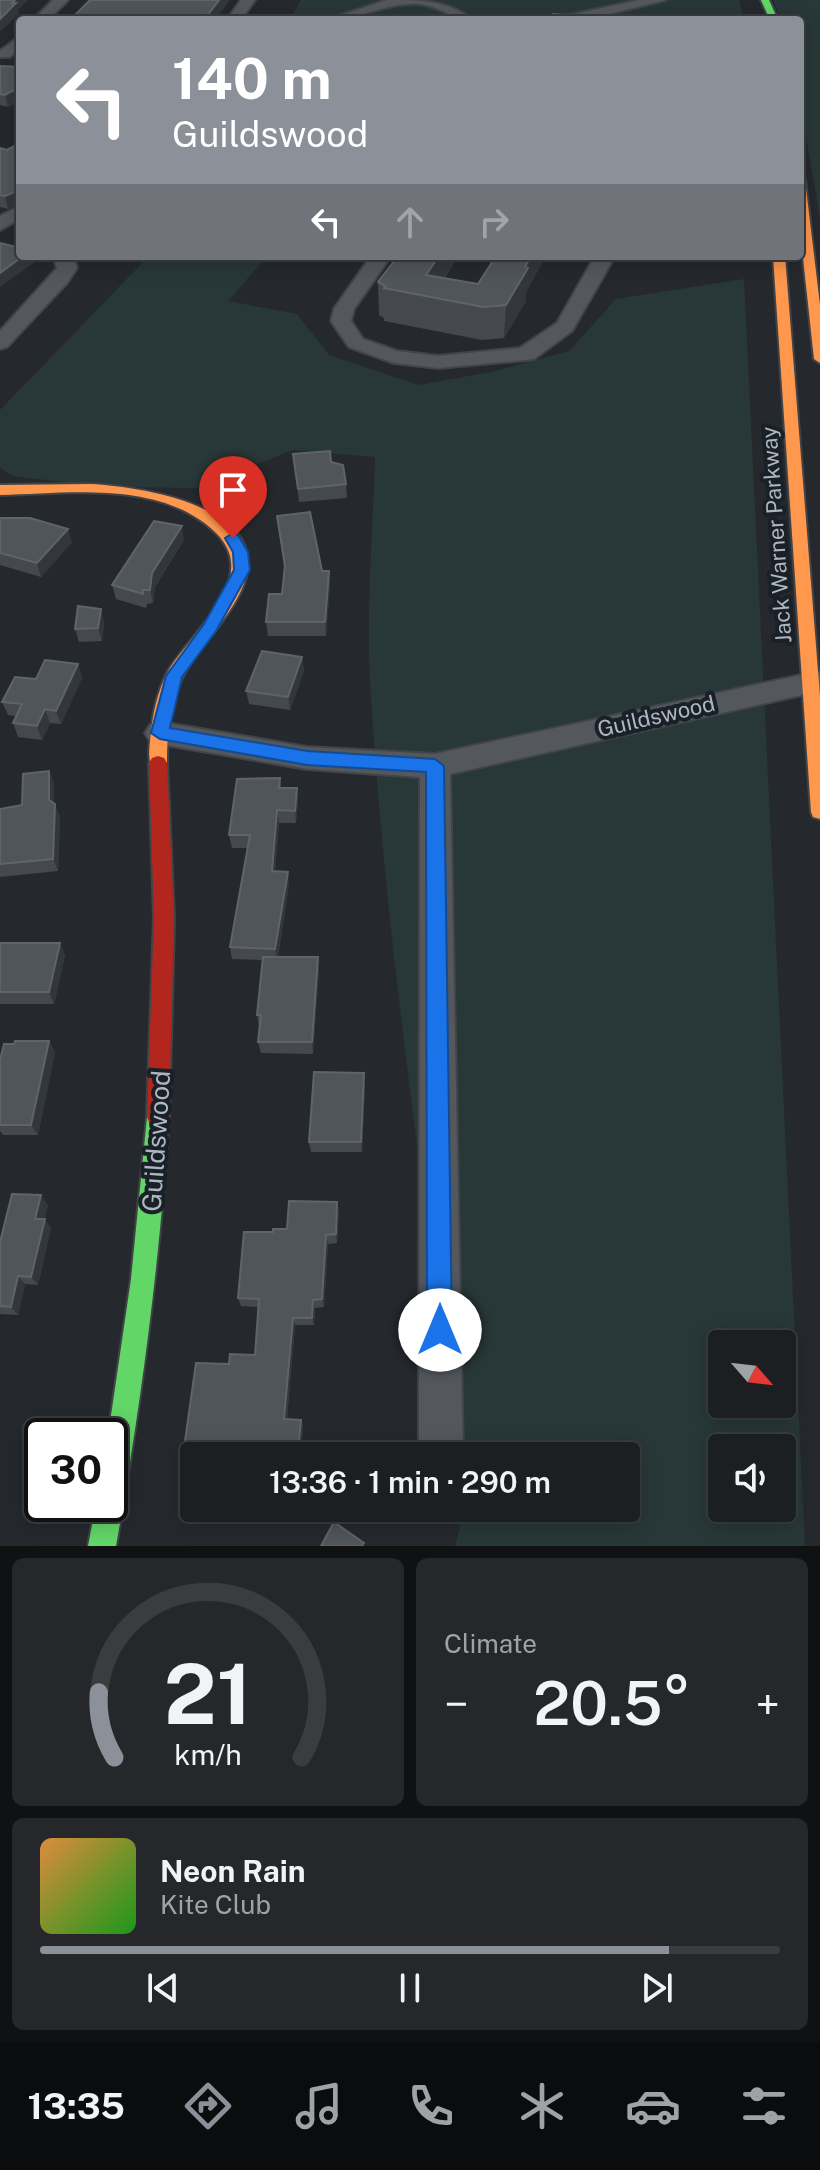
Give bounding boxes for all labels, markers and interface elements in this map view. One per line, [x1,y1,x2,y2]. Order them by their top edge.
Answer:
text: 140 m [172,46,332,112]
icon: left [40,48,144,152]
text: Guildswood [172,113,368,155]
icon: left [304,200,348,244]
icon: ahead [388,200,432,244]
icon: right [472,200,516,244]
street label: Jack Warner Parkway [755,425,797,644]
pin [199,456,267,538]
icon: arrive [211,468,255,512]
street label: Guildswood [595,690,717,742]
street label: Guildswood [136,1069,176,1213]
position arrow [398,1288,482,1372]
north arrow [708,1330,796,1418]
map controls [708,1330,796,1522]
speed limit sign: 30 [24,1418,128,1522]
button: sound [708,1434,796,1522]
text: 13:36 · 1 min · 290 m [269,1464,551,1500]
text: Climate [444,1628,537,1659]
text: 21 [164,1645,252,1743]
text: 20.5° [533,1668,691,1739]
text: − [444,1678,468,1730]
text: + [756,1678,780,1730]
text: km/h [174,1738,242,1771]
text: Neon Rain [160,1853,306,1889]
text: Kite Club [160,1889,271,1920]
icon: previous [141,1966,185,2010]
icon: pause [388,1966,432,2010]
icon: next [635,1966,679,2010]
icon: directions [180,2078,236,2134]
icon: music [291,2078,347,2134]
icon: phone [403,2078,459,2134]
icon: climate [514,2078,570,2134]
icon: car [625,2078,681,2134]
icon: filters [736,2078,792,2134]
text: 13:35 [28,2085,125,2127]

